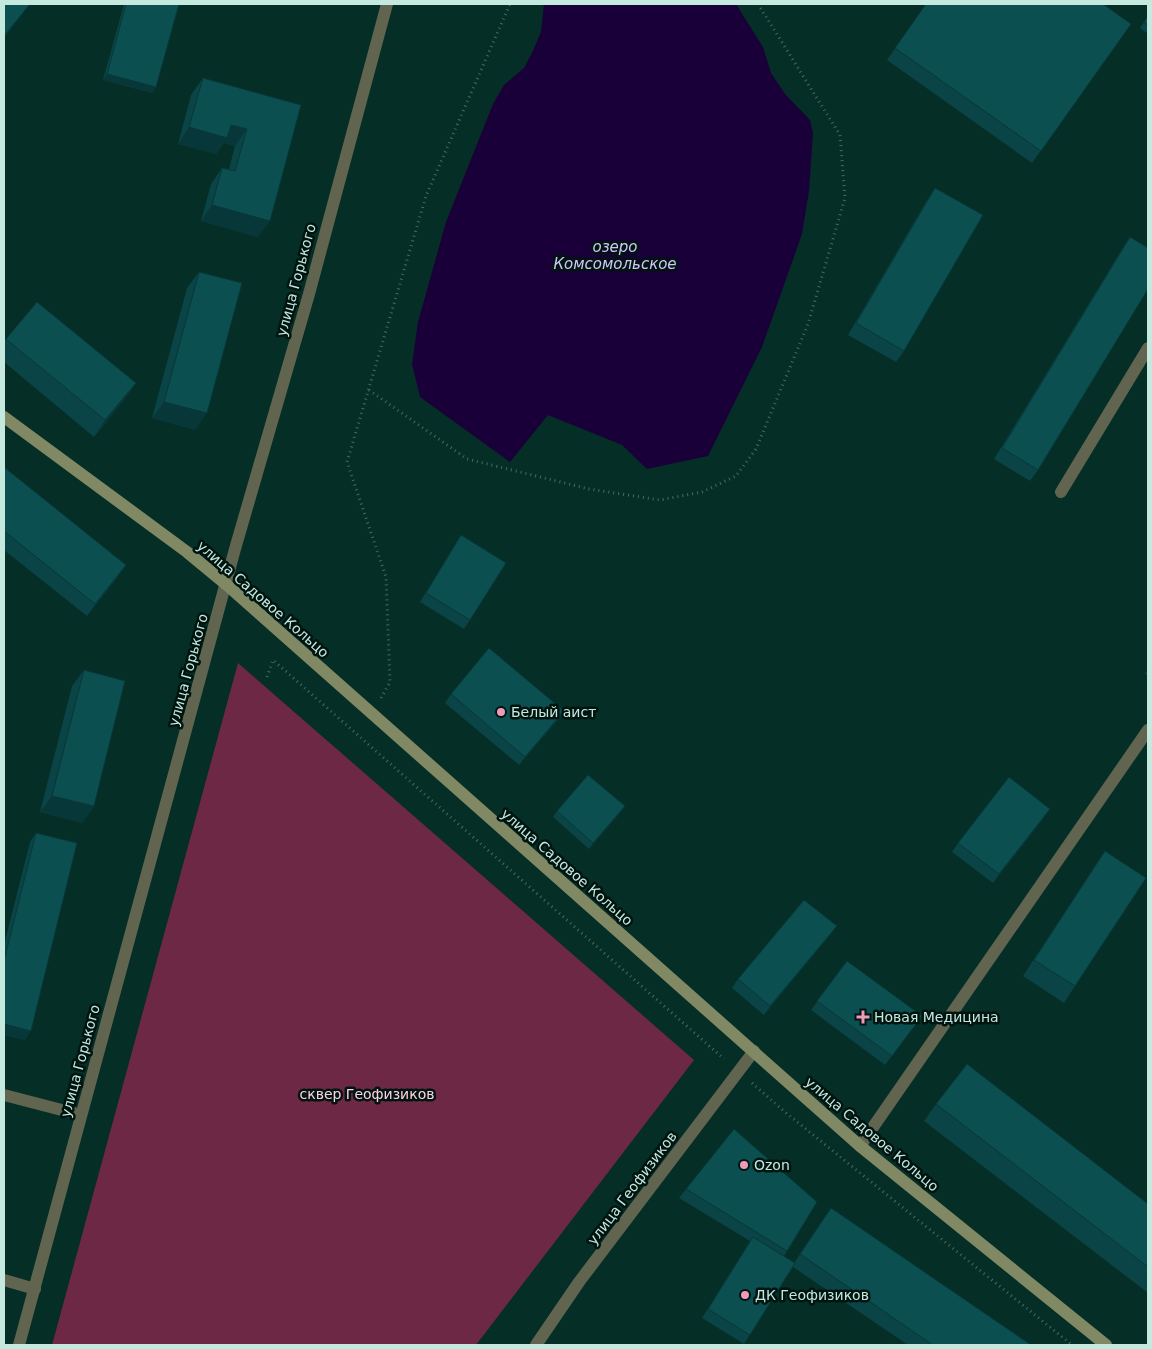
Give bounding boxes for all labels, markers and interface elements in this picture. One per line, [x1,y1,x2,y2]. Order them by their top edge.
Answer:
street label: улица Горького [273,222,319,338]
water label: озеро Комсомольское [553,238,677,273]
street label: улица Садовое Кольцо [194,537,332,661]
street label: улица Горького [165,612,211,728]
place label: Белый аист [511,704,596,720]
marker: Белый аист [495,706,507,718]
street label: улица Садовое Кольцо [498,805,636,929]
street label: улица Горького [57,1003,103,1119]
place label: Новая Медицина [874,1009,999,1025]
marker: Новая Медицина [856,1010,870,1024]
street label: улица Садовое Кольцо [802,1074,942,1194]
park label: cквер Геофизиков [300,1086,434,1102]
street label: улица Геофизиков [584,1128,680,1248]
place label: Ozon [754,1157,790,1173]
marker: Ozon [738,1159,750,1171]
place label: ДК Геофизиков [755,1287,869,1303]
marker: ДК Геофизиков [739,1289,751,1301]

